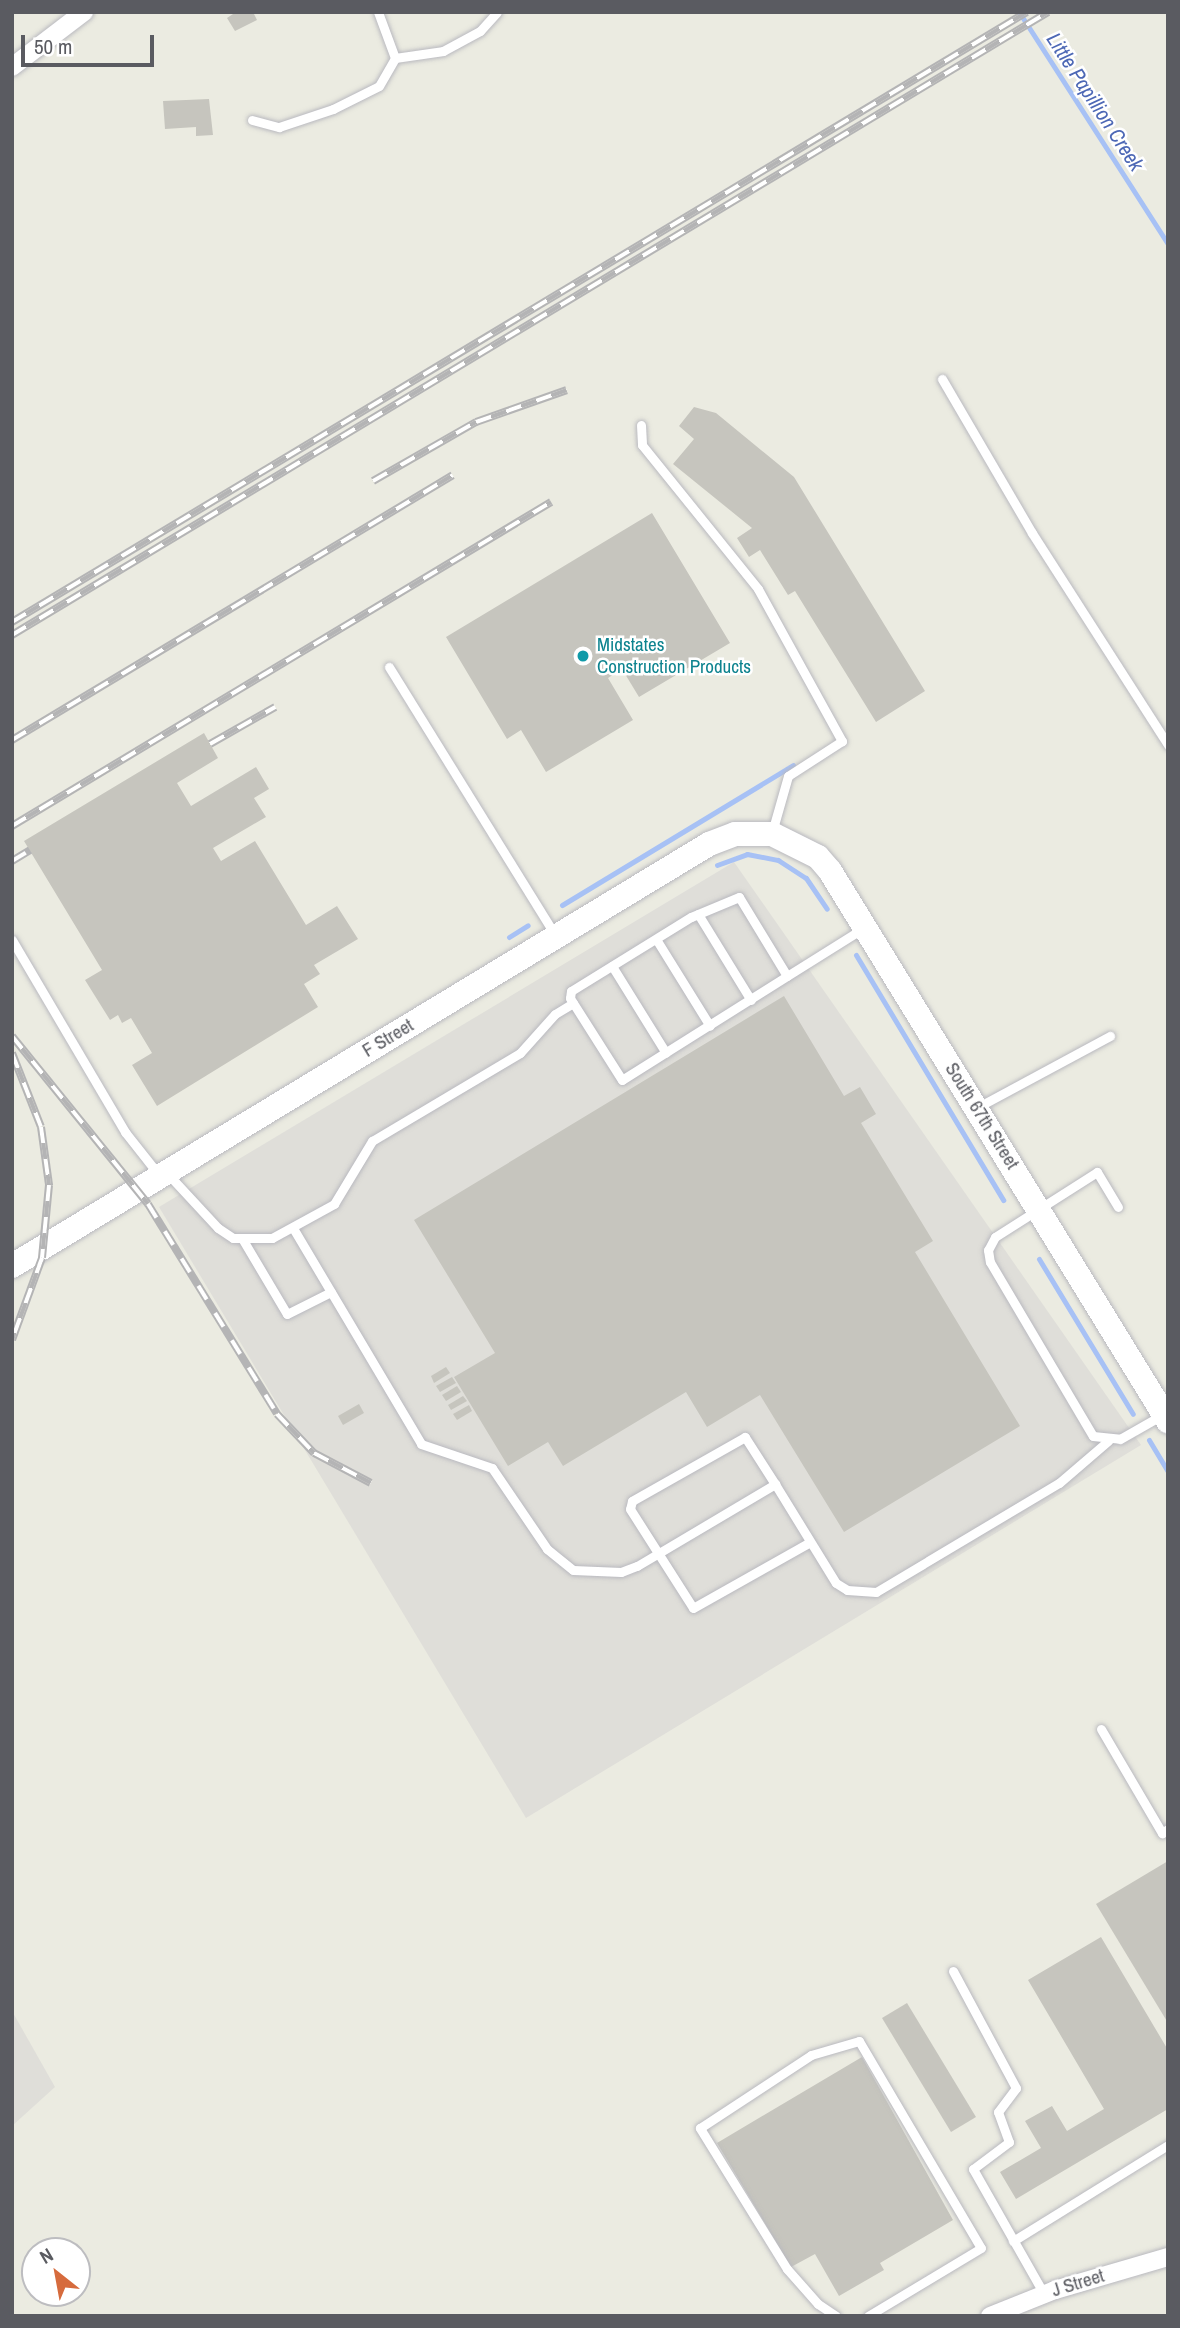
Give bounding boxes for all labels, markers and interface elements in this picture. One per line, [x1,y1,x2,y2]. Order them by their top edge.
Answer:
scale bar [24,21,158,65]
water label: Little Papillion Creek [1041,28,1149,176]
text: 50 m [34,32,72,61]
place label: Midstates Construction Products [597,634,751,678]
marker: Midstates Construction Products [575,648,591,664]
street label: F Street [358,1014,418,1062]
street label: South 67th Street [940,1059,1024,1173]
north arrow [21,2237,91,2307]
text: N [35,2242,58,2270]
street label: J Street [1049,2264,1107,2302]

